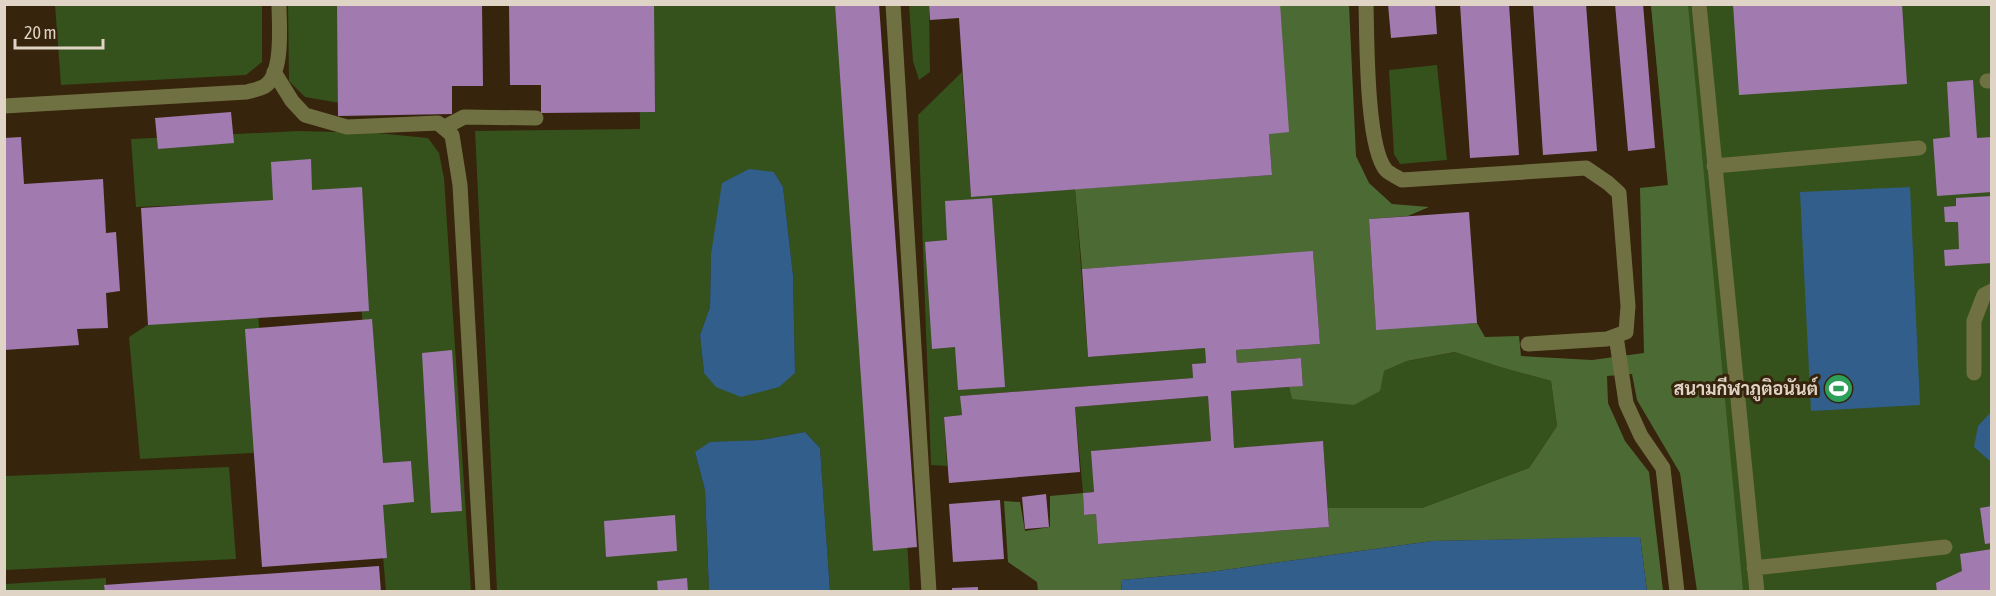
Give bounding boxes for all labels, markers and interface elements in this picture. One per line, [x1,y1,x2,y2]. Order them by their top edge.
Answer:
scale bar [15,12,104,50]
text: 20 m [24,22,56,43]
sports icon: สนามกีฬาภูติอนันต์ [1823,372,1855,404]
place label: สนามกีฬาภูติอนันต์ [1674,376,1819,402]

